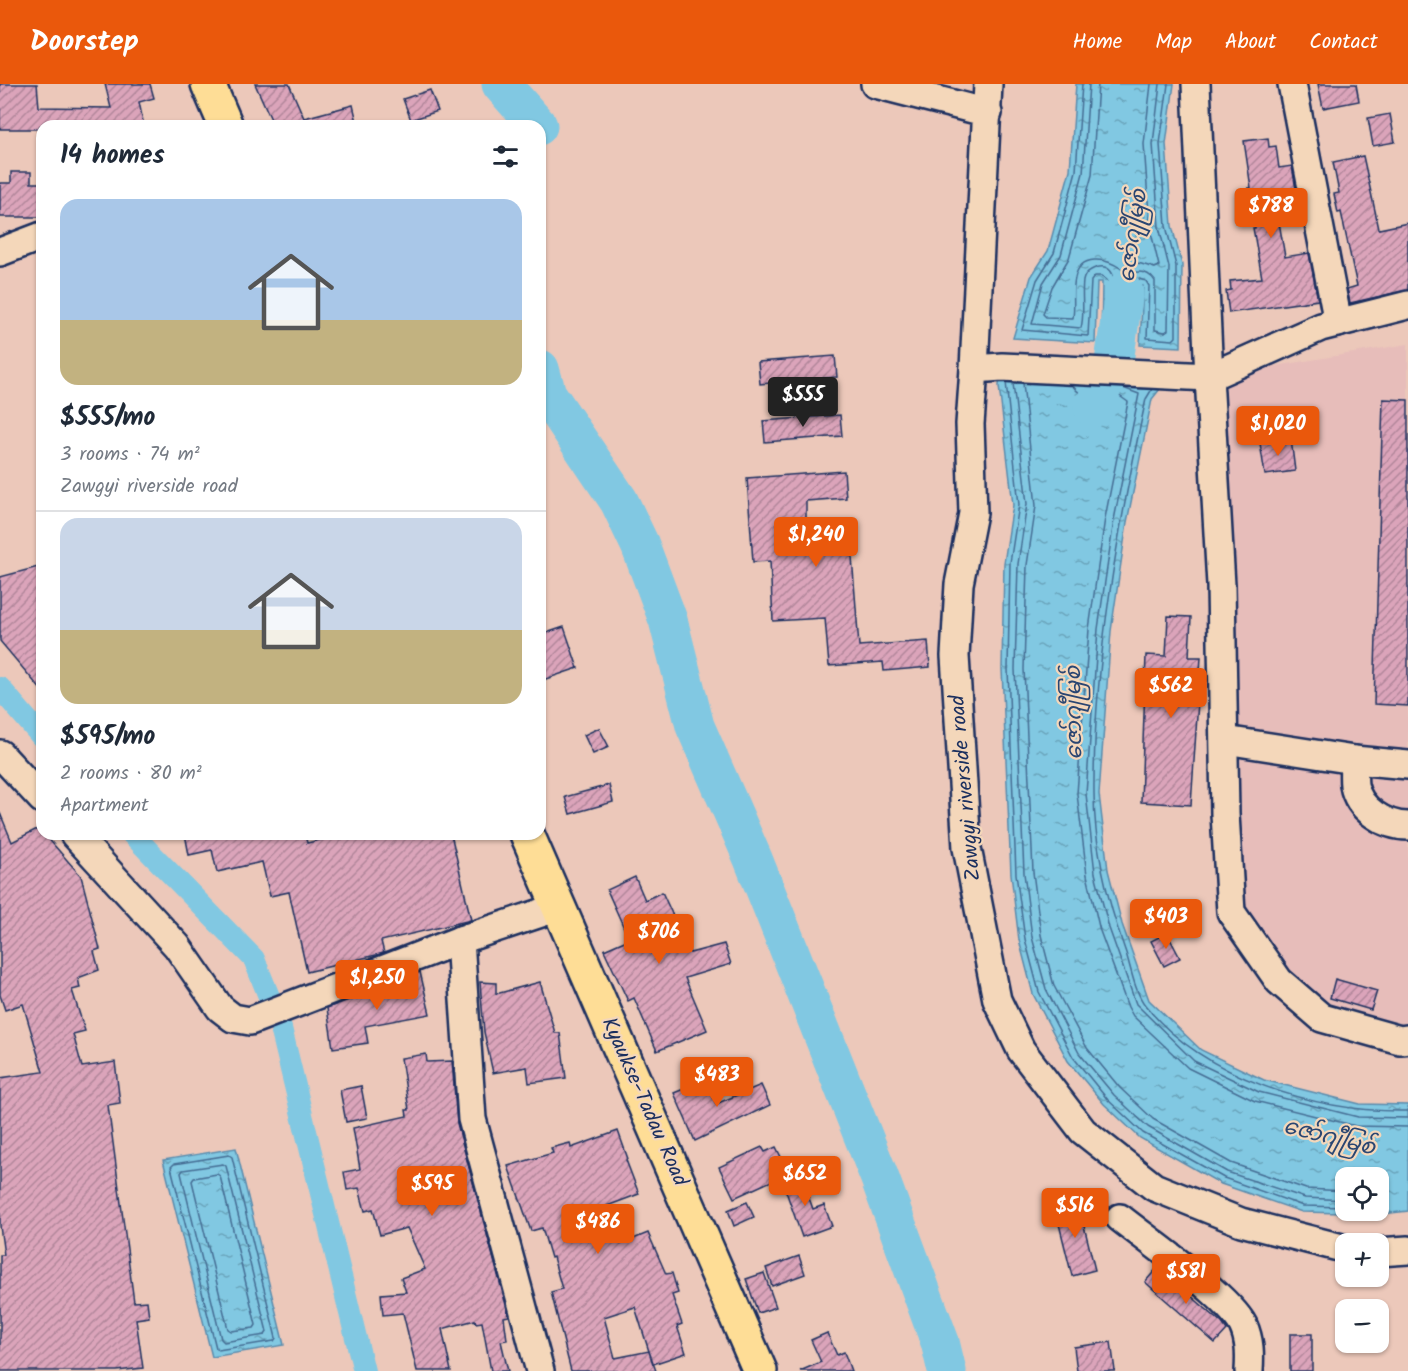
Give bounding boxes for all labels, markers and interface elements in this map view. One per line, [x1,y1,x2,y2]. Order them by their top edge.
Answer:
text: Doorstep [30,20,139,65]
text: Home [1073,26,1122,59]
text: Map [1155,26,1192,59]
text: About [1225,26,1276,59]
text: Contact [1309,26,1378,59]
text: 14 homes [60,135,165,177]
icon: filters [489,140,522,173]
water label: ဇော်ဂျီမြစ် [1110,186,1158,285]
pin: $788 [1235,188,1307,239]
text: $788 [1249,191,1293,223]
icon: home [237,238,345,346]
pin: $555 [767,377,839,428]
text: $555 [782,380,824,412]
text: $555/mo [60,397,155,439]
pin: $1,020 [1229,406,1327,457]
text: $1,020 [1250,409,1306,441]
text: 3 rooms · 74 m² [60,439,200,471]
text: Zawgyi riverside road [60,471,238,503]
pin: $1,240 [767,517,865,568]
text: $1,240 [788,520,844,552]
icon: home [237,557,345,665]
water label: ဇော်ဂျီမြစ် [1057,665,1093,760]
pin: $562 [1135,668,1207,719]
text: $562 [1149,671,1193,703]
street label: Zawgyi riverside road [941,693,991,882]
text: $595/mo [60,716,155,758]
text: 2 rooms · 80 m² [60,758,202,790]
text: Apartment [60,790,149,822]
pin: $403 [1130,899,1202,950]
text: $403 [1144,902,1188,934]
pin: $706 [623,914,695,965]
text: $706 [638,917,680,949]
pin: $1,250 [328,960,426,1011]
text: $1,250 [349,963,405,995]
street label: Kyaukse-Tadau Road [592,1012,696,1192]
pin: $483 [681,1057,753,1108]
text: $483 [694,1060,740,1092]
water label: ဇော်ဂျီမြစ် [1279,1110,1380,1167]
pin: $652 [769,1156,841,1207]
text: $652 [783,1159,827,1191]
pin: $595 [396,1166,468,1217]
map controls [1335,1167,1389,1353]
button: locate [1335,1167,1389,1221]
text: $595 [411,1169,453,1201]
pin: $516 [1039,1188,1111,1239]
text: $516 [1056,1191,1094,1223]
pin: $486 [562,1204,634,1255]
text: $486 [575,1207,621,1239]
button: + [1335,1233,1389,1287]
pin: $581 [1150,1254,1222,1305]
text: $581 [1166,1257,1206,1289]
button: − [1335,1299,1389,1353]

